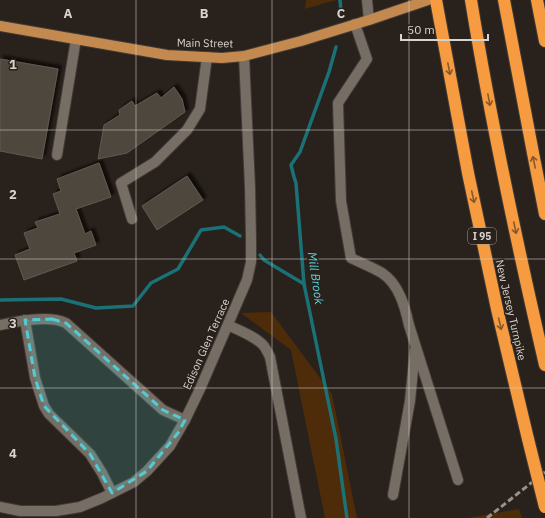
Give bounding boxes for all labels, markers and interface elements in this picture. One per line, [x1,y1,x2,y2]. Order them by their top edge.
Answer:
text: A [64,5,73,22]
text: B [200,5,209,22]
text: C [337,5,346,22]
scale bar [401,16,488,42]
text: 50 m [407,22,435,37]
street label: Main Street [177,36,234,50]
text: 1 [9,56,17,73]
one-way arrow [445,62,453,75]
one-way arrow [485,93,493,106]
one-way arrow [530,156,538,169]
text: 2 [9,186,17,203]
one-way arrow [470,190,478,203]
one-way arrow [511,221,519,234]
road number: I 95 [468,228,496,244]
water label: Mill Brook [305,251,327,306]
street label: New Jersey Turnpike [493,258,529,362]
street label: Edison Glen Terrace [180,296,232,392]
text: 3 [9,315,17,332]
one-way arrow [497,317,505,330]
text: 4 [9,445,17,462]

